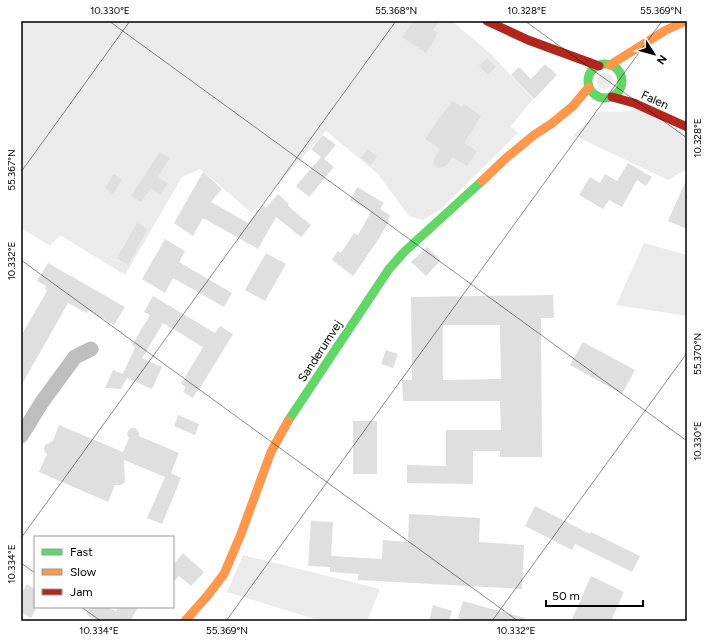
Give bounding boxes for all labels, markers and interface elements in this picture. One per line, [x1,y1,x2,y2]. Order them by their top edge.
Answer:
text: 10.330°E [90,4,130,17]
text: 55.368°N [375,4,417,17]
text: 10.328°E [507,4,547,17]
text: 55.369°N [640,4,682,17]
north arrow [634,34,674,74]
text: N [654,52,669,67]
street label: Falen [639,88,671,112]
text: 10.328°E [691,118,704,158]
text: 55.367°N [5,149,18,191]
text: 10.332°E [5,242,18,280]
street label: Sanderumvej [295,318,345,384]
text: 55.370°N [691,333,704,375]
text: 10.330°E [691,421,704,461]
legend [34,536,174,608]
text: 10.334°E [5,544,18,584]
text: Fast [70,545,93,559]
text: Slow [70,565,97,579]
scale bar [546,582,643,608]
text: Jam [70,585,93,599]
text: 50 m [552,589,580,603]
text: 10.334°E [79,624,119,637]
text: 55.369°N [206,624,248,637]
text: 10.332°E [497,624,535,637]

